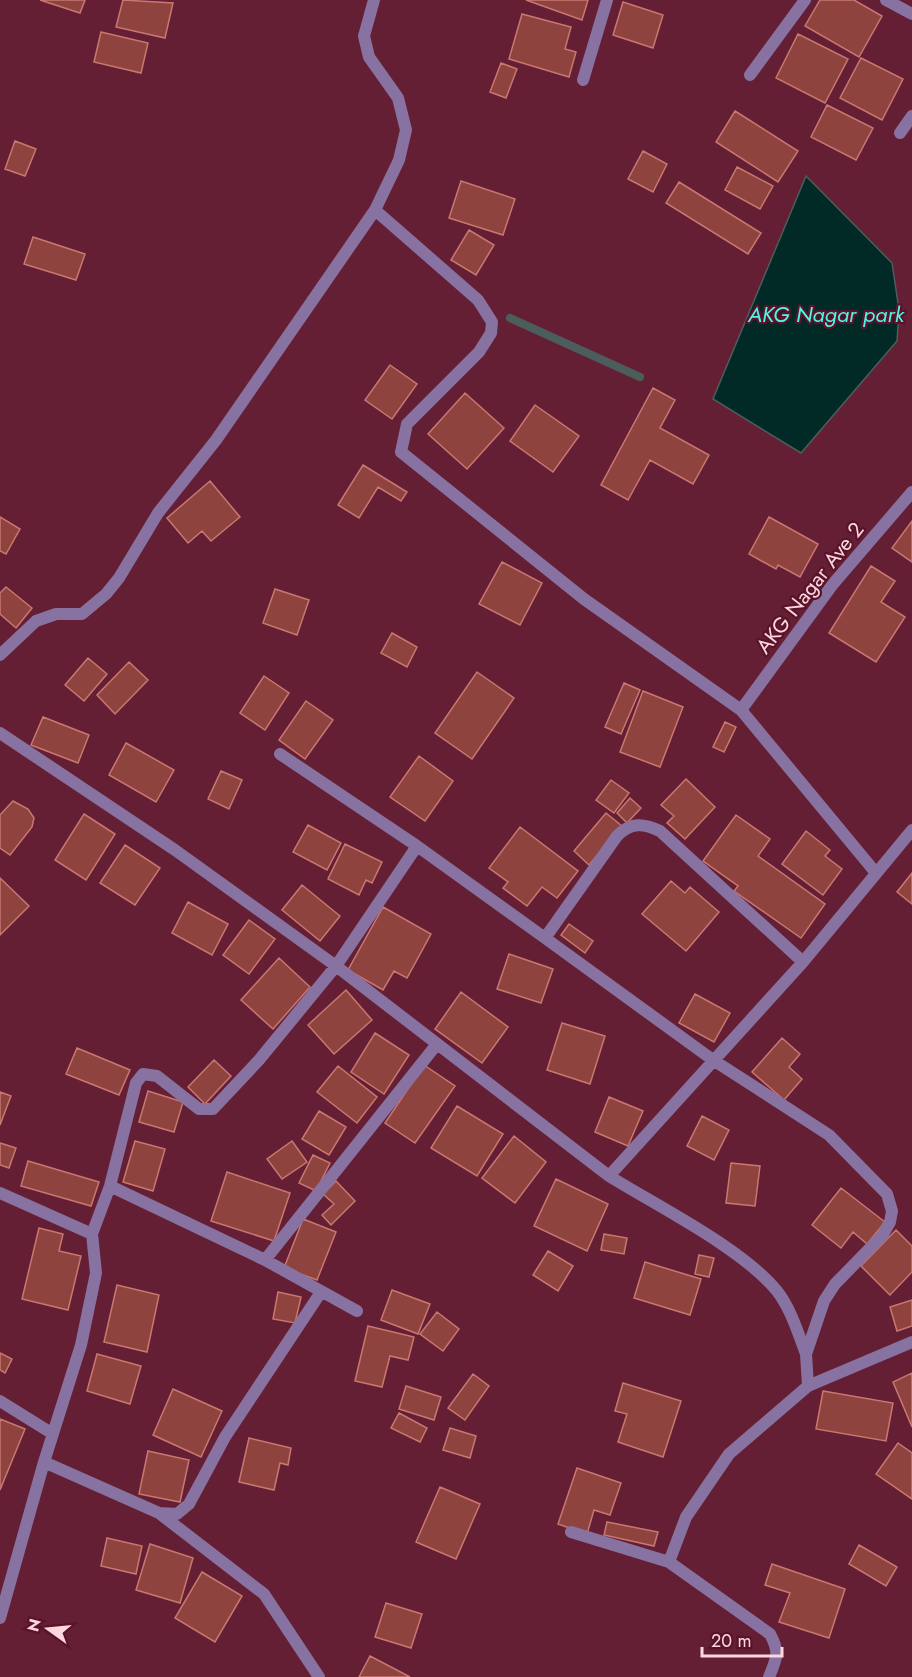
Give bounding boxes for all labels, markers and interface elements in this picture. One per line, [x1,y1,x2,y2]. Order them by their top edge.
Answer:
water label: AKG Nagar park [747,298,906,330]
street label: AKG Nagar Ave 2 [749,516,871,660]
north arrow [18,1599,78,1659]
text: N [21,1616,47,1634]
scale bar [702,1620,782,1658]
text: 20 m [711,1628,751,1654]

